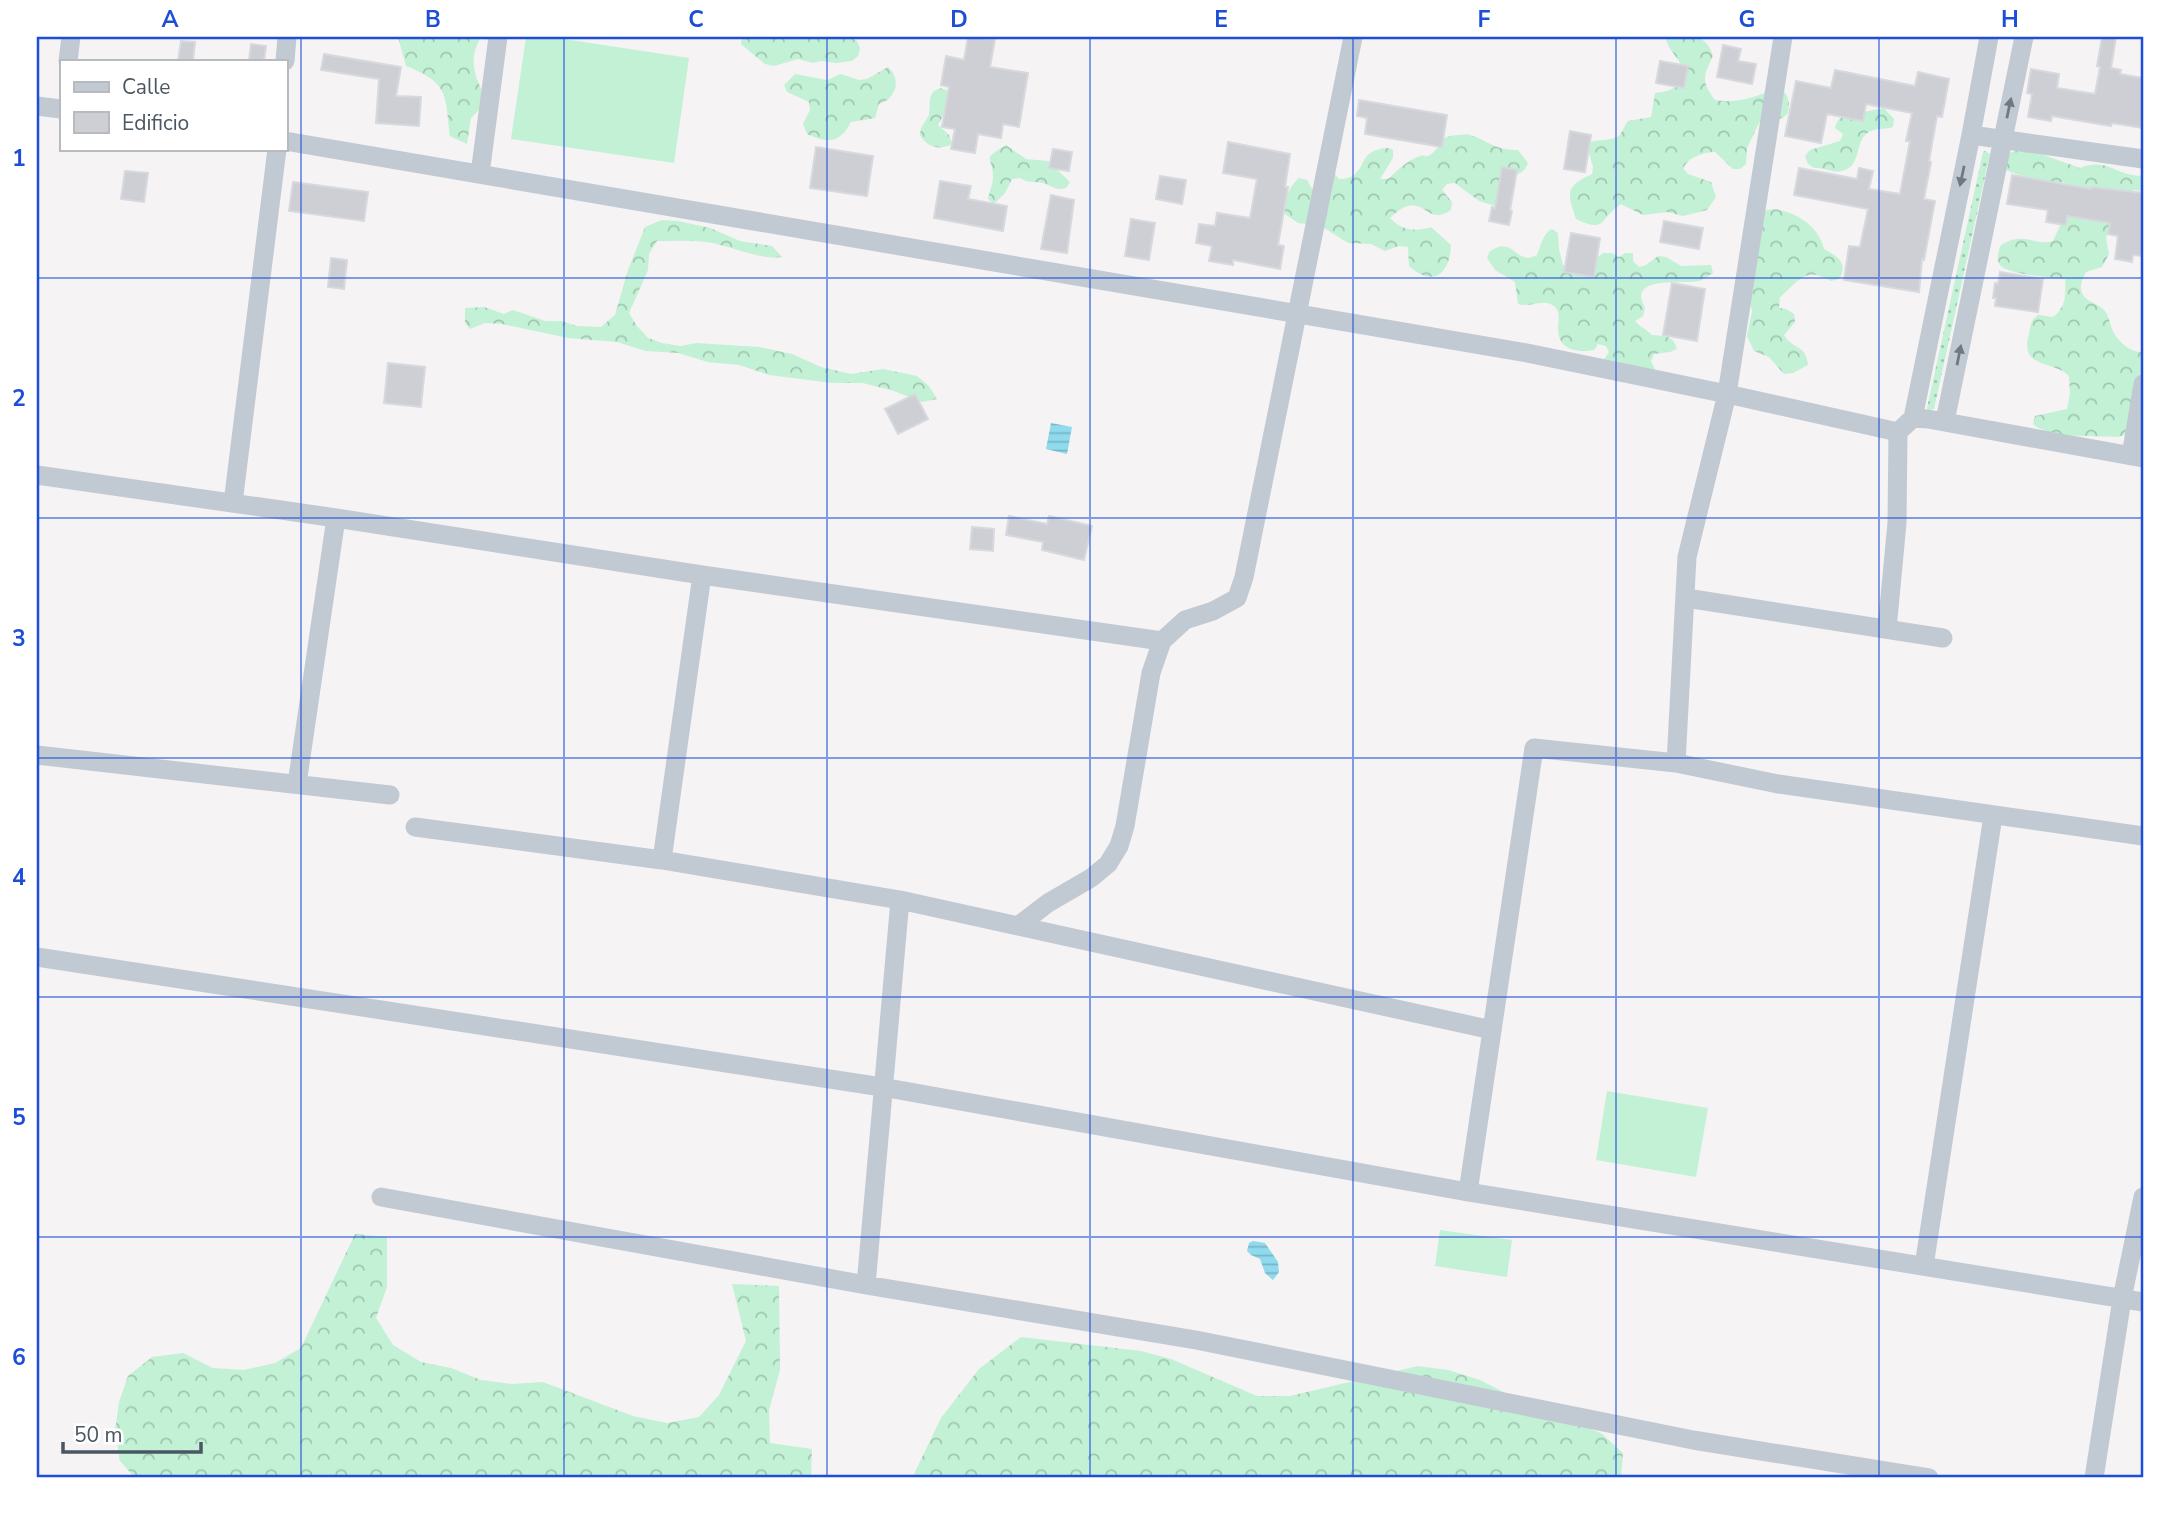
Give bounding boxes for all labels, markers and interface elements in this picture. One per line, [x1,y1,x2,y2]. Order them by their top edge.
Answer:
text: A [161,4,179,35]
text: B [425,4,441,35]
text: C [688,4,704,35]
text: D [950,4,968,35]
text: E [1214,4,1228,35]
text: F [1478,4,1491,35]
text: G [1739,4,1755,35]
text: H [2001,4,2019,35]
legend [60,60,287,150]
text: Calle [122,73,170,101]
one-way arrow [2004,97,2015,119]
text: Edificio [122,109,189,137]
text: 1 [12,143,26,174]
one-way arrow [1957,165,1968,187]
one-way arrow [1954,344,1965,366]
text: 2 [12,383,26,414]
text: 3 [12,623,26,654]
text: 4 [12,862,26,893]
text: 5 [12,1102,26,1133]
text: 6 [12,1342,26,1373]
scale bar [63,1410,201,1454]
text: 50 m [74,1421,123,1449]

